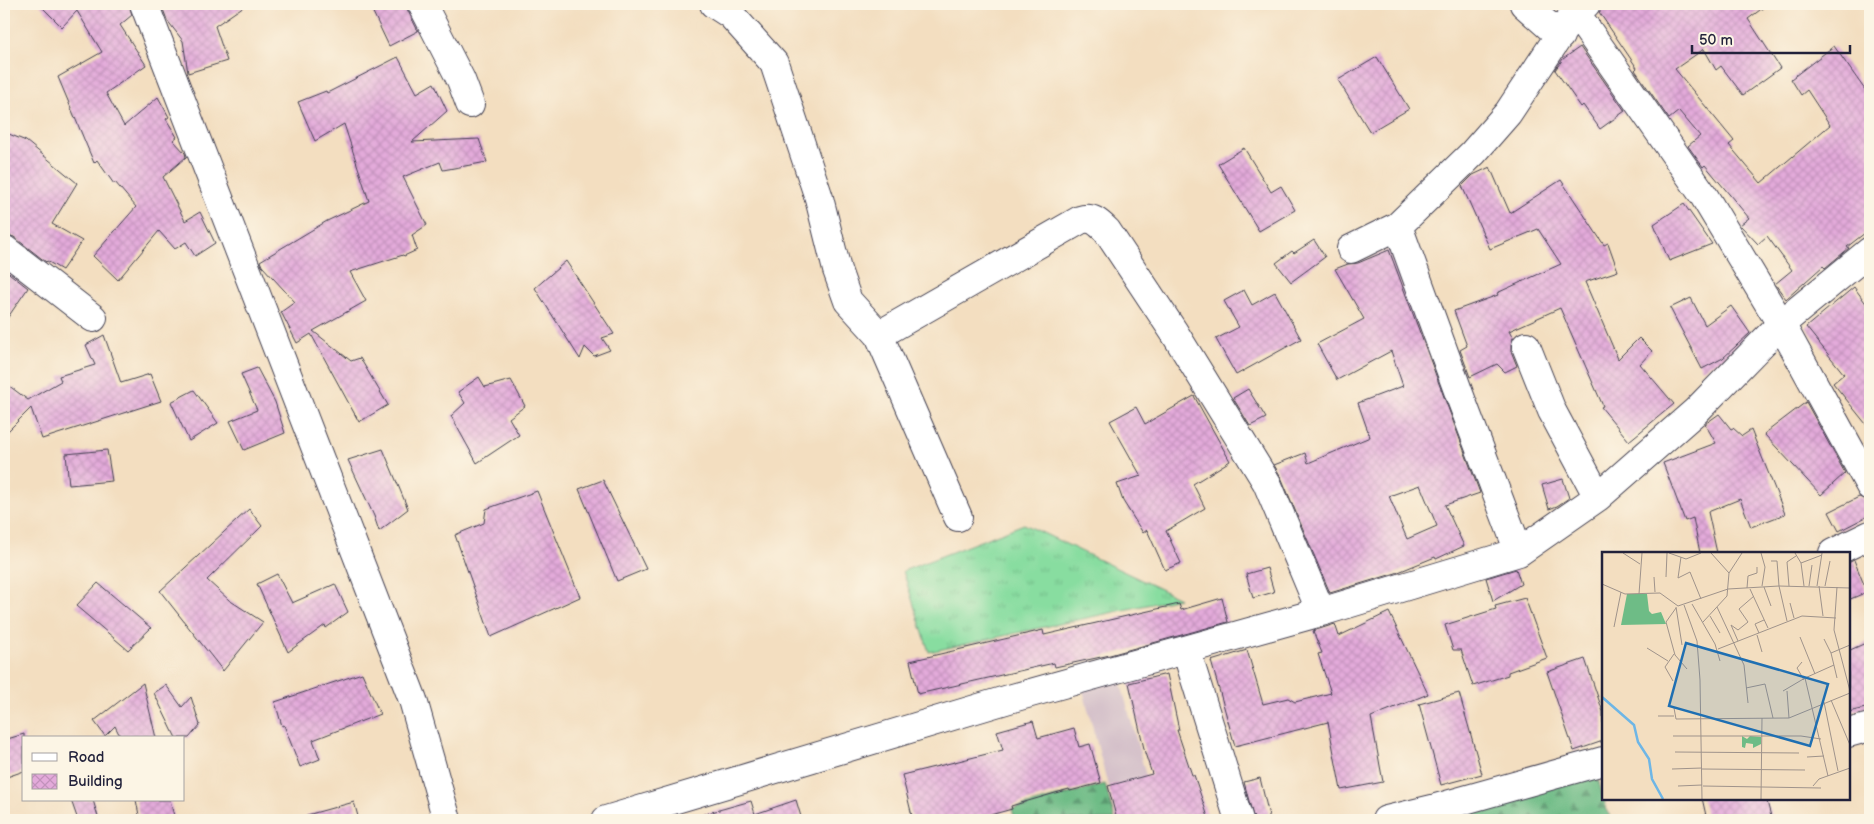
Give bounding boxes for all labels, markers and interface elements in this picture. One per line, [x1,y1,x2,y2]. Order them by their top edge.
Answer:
scale bar [1692,22,1849,54]
text: 50 m [1699,31,1733,50]
inset map [1602,552,1849,799]
legend [22,736,185,802]
text: Road [68,748,104,767]
text: Building [68,772,123,791]

